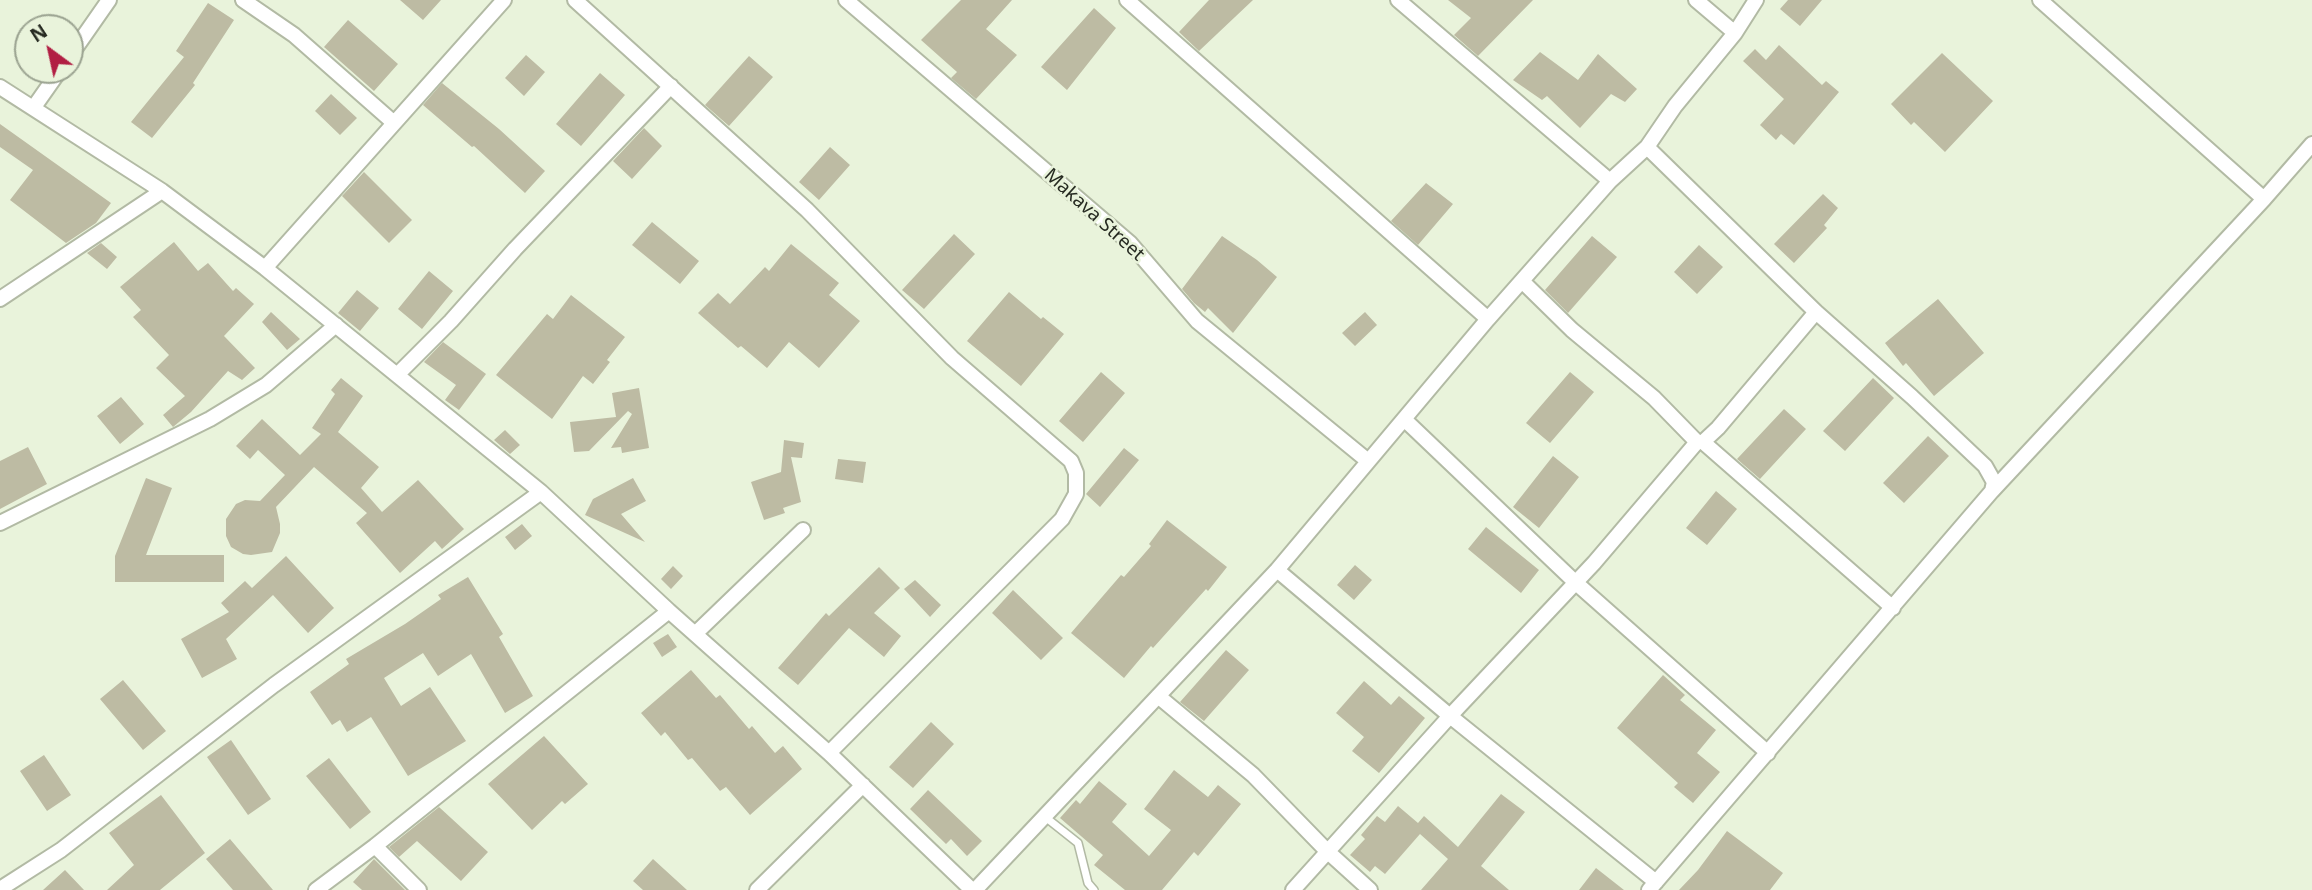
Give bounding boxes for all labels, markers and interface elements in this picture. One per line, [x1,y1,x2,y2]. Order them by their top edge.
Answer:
north arrow [14,14,84,84]
text: N [25,18,52,48]
street label: Makava Street [1039,164,1149,266]

